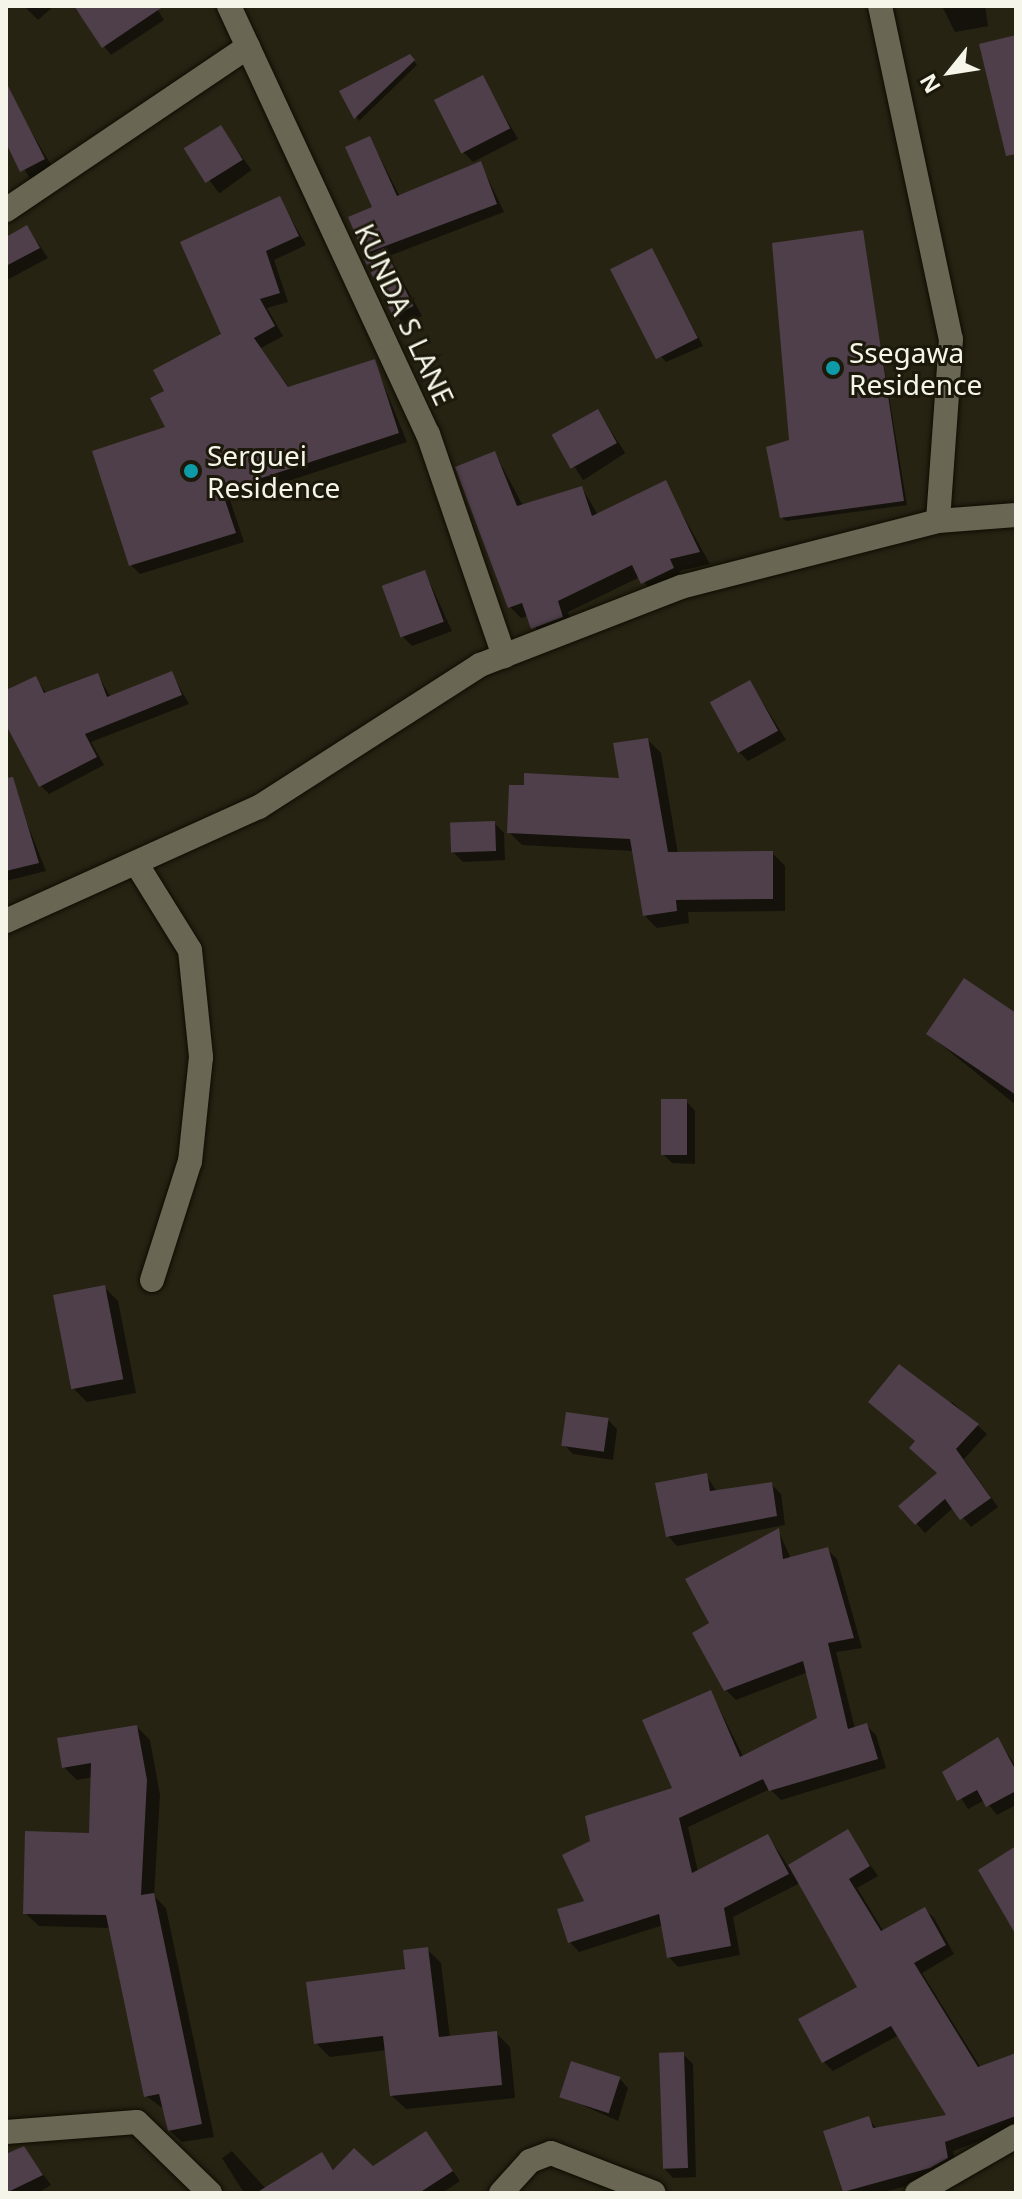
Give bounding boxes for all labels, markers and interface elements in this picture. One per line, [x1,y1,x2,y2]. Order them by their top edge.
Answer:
north arrow [910,32,990,112]
text: N [912,69,947,99]
street label: KUNDA S LANE [348,218,462,410]
place label: Ssegawa Residence [849,335,982,401]
marker: Ssegawa Residence [824,359,842,377]
place label: Serguei Residence [207,438,340,504]
marker: Serguei Residence [182,462,200,480]

